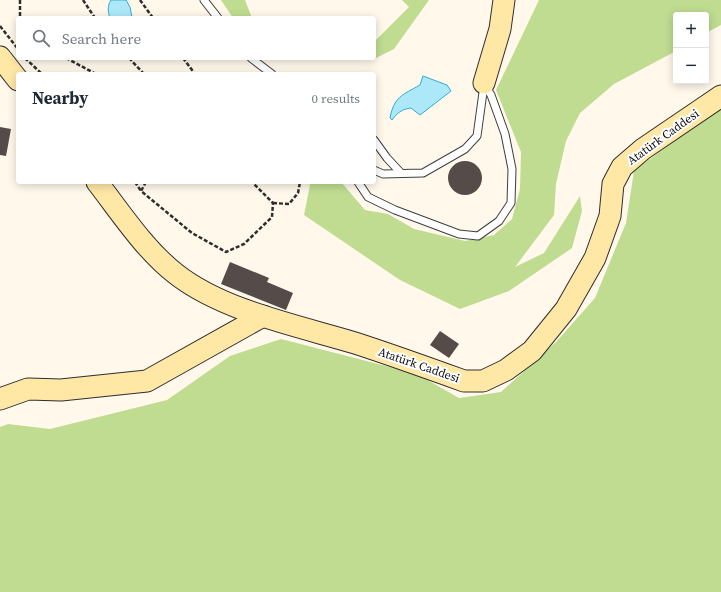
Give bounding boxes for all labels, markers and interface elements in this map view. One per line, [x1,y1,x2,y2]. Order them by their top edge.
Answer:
map controls [673,12,709,84]
button: + [673,12,709,48]
search box [16,16,376,60]
icon: search [30,27,52,49]
text: Search here [62,28,141,49]
button: − [673,48,709,84]
text: Nearby [32,86,88,110]
text: 0 results [312,90,360,107]
street label: Atatürk Caddesi [624,105,702,168]
street label: Atatürk Caddesi [376,344,462,387]

